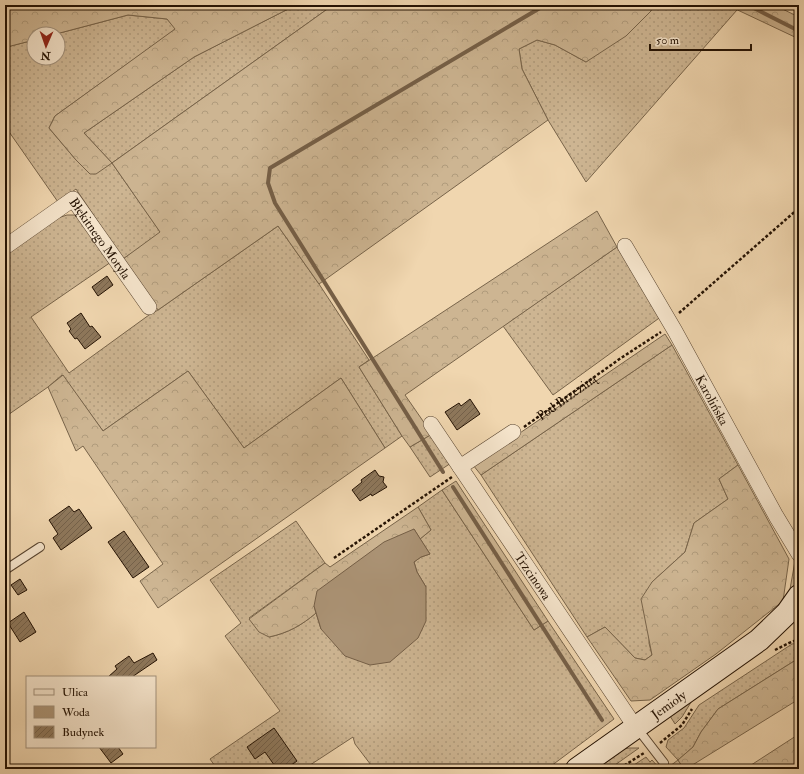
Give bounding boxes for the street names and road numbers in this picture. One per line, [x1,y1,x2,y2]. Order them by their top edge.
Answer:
street label: Błękitnego Motyla [66,195,134,283]
street label: Pod Brzeziną [534,370,601,424]
street label: Karolińska [692,372,732,429]
street label: Trzcinowa [511,549,555,604]
street label: Jemioły [648,687,690,723]

